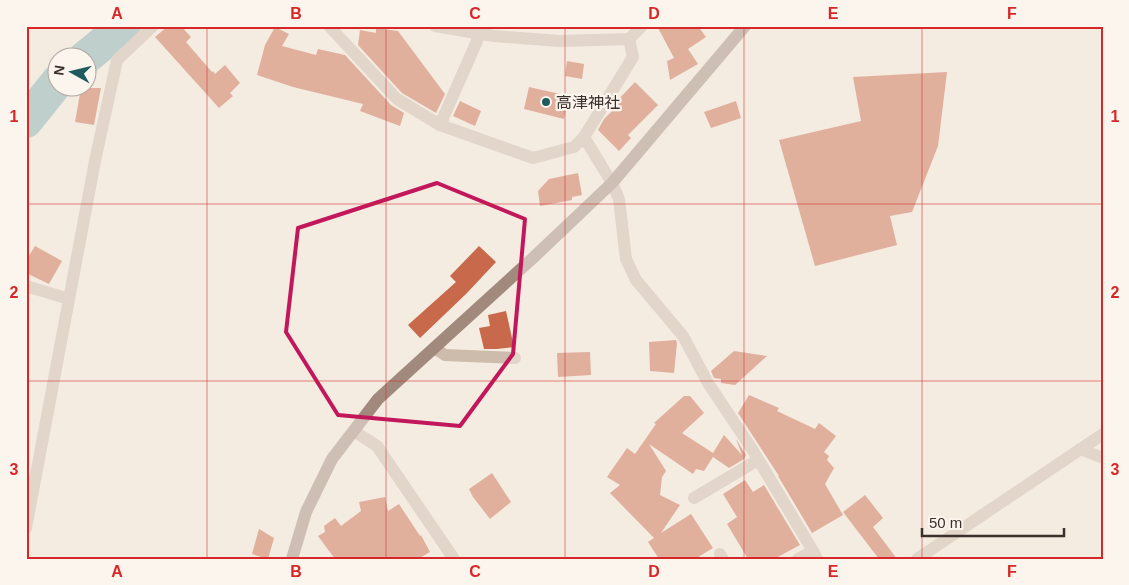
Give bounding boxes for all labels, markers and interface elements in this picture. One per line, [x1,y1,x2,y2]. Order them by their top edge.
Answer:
text: A [111,5,123,22]
text: B [290,5,302,22]
text: C [469,5,481,22]
text: D [648,5,660,22]
text: E [828,5,839,22]
text: F [1007,5,1017,22]
north arrow [48,48,98,98]
text: N [50,64,68,76]
place label: 高津神社 [556,94,620,111]
marker: 高津神社 [540,96,552,108]
text: 1 [10,108,19,125]
text: 1 [1111,108,1120,125]
text: 2 [10,284,19,301]
text: 2 [1111,284,1120,301]
text: 3 [10,461,19,478]
text: 3 [1111,461,1120,478]
scale bar [922,505,1064,537]
text: 50 m [929,514,962,531]
text: A [111,563,123,580]
text: B [290,563,302,580]
text: C [469,563,481,580]
text: D [648,563,660,580]
text: E [828,563,839,580]
text: F [1007,563,1017,580]

